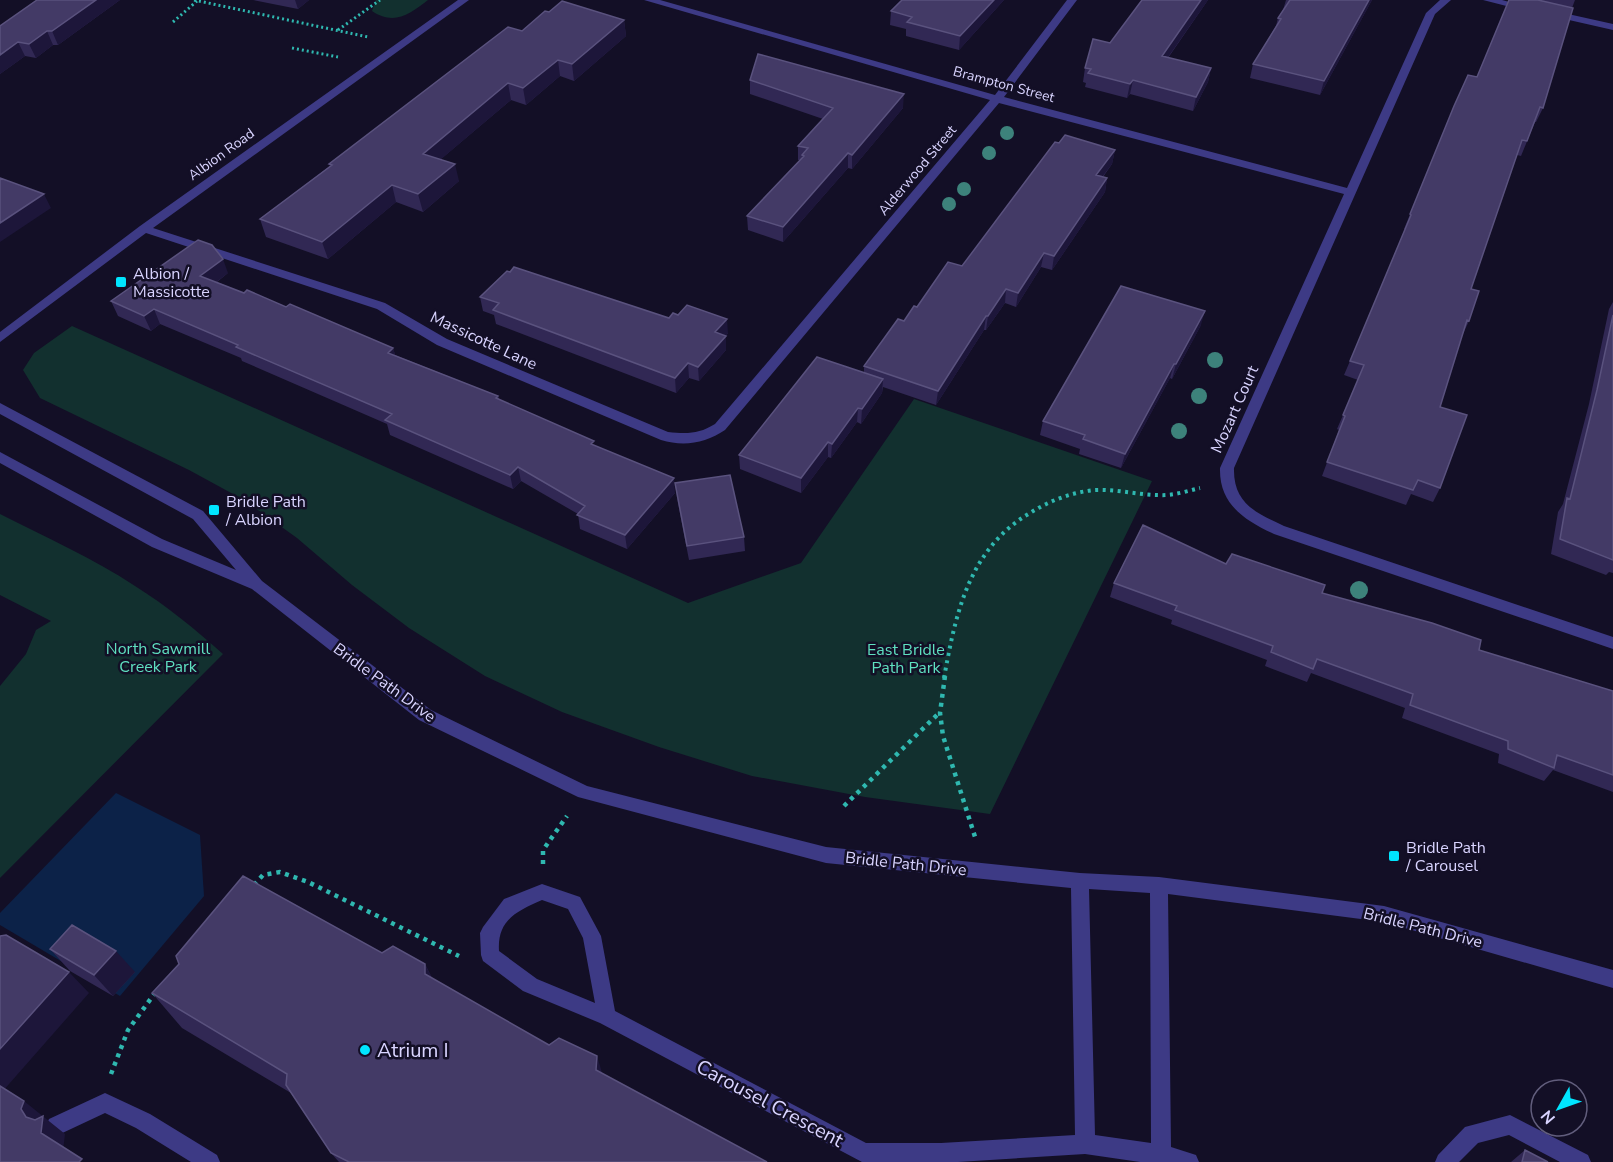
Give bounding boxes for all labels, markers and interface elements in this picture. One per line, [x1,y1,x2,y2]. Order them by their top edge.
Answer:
street label: Brampton Street [951,62,1057,107]
street label: Alderwood Street [874,121,961,220]
street label: Albion Road [184,124,258,185]
place label: Albion / Massicotte [133,263,210,303]
marker: Albion / Massicotte [114,275,128,289]
street label: Massicotte Lane [427,307,541,375]
street label: Mozart Court [1206,362,1264,457]
place label: Bridle Path / Albion [225,491,306,531]
marker: Bridle Path / Albion [207,503,221,517]
park label: North Sawmill Creek Park [106,638,210,678]
street label: Bridle Path Drive [329,638,440,728]
park label: East Bridle Path Park [867,639,945,679]
place label: Bridle Path / Carousel [1405,837,1486,877]
street label: Bridle Path Drive [844,847,968,881]
marker: Bridle Path / Carousel [1387,849,1401,863]
street label: Bridle Path Drive [1361,903,1485,953]
place label: Atrium I [377,1037,449,1064]
marker: Atrium I [358,1043,372,1057]
street label: Carousel Crescent [691,1053,849,1154]
north arrow [1529,1078,1589,1138]
text: N [1536,1105,1561,1129]

